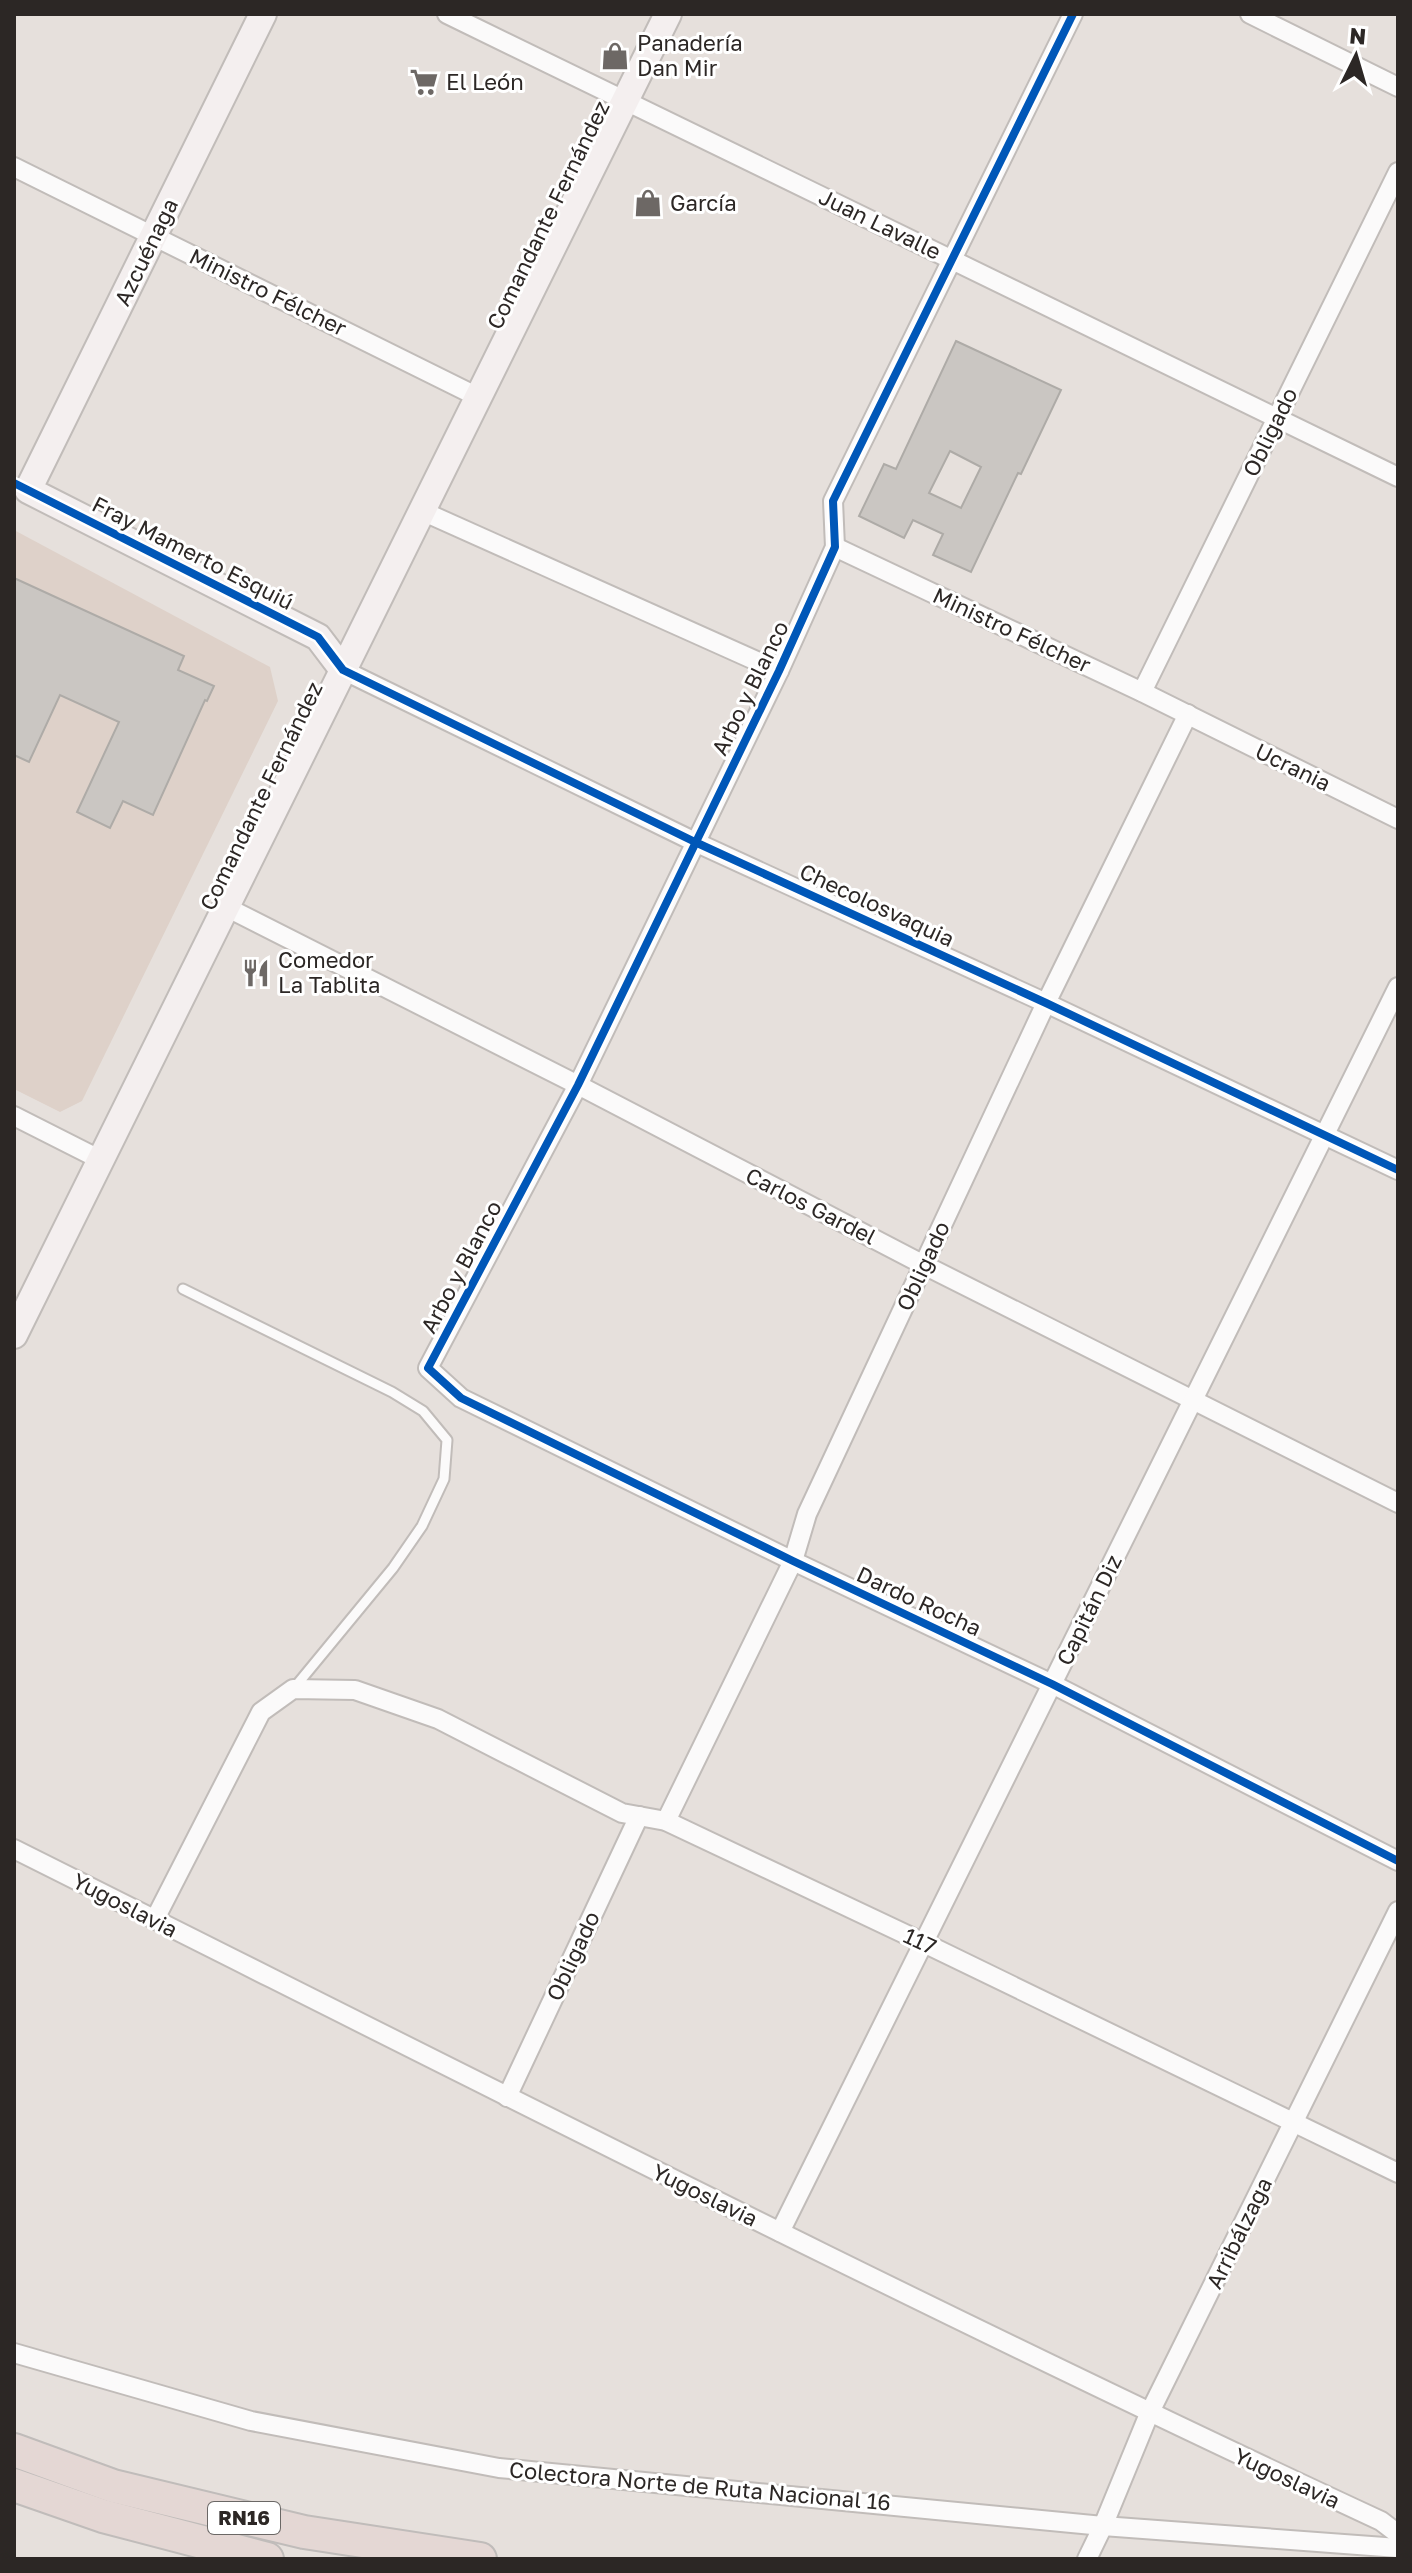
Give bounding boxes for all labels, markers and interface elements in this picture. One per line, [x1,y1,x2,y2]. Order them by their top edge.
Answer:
north arrow [1316,16,1396,96]
text: N [1348,21,1367,50]
place label: Panadería Dan Mir [637,29,743,81]
shop icon: Panadería Dan Mir [600,41,630,71]
supermarket icon: El León [409,67,439,97]
place label: El León [446,68,524,95]
street label: Comandante Fernández [480,96,615,334]
street label: Juan Lavalle [815,182,946,265]
shop icon: García [633,188,663,218]
place label: García [670,189,737,216]
street label: Azcuénaga [108,194,183,310]
street label: Ministro Félcher [185,242,351,341]
street label: Obligado [1236,383,1303,481]
street label: Fray Mamerto Esquiú [88,490,298,615]
street label: Ministro Félcher [929,581,1096,678]
street label: Arbo y Blanco [705,616,794,759]
street label: Comandante Fernández [193,677,328,915]
street label: Ucrania [1251,737,1335,796]
street label: Checolosvaquia [796,857,959,952]
place label: Comedor La Tablita [278,946,380,998]
restaurant icon: Comedor La Tablita [241,958,271,988]
street label: Carlos Gardel [741,1161,881,1250]
street label: Arbo y Blanco [414,1196,507,1338]
street label: Obligado [890,1217,955,1315]
street label: Capitán Diz [1050,1550,1127,1669]
street label: Dardo Rocha [853,1560,986,1641]
street label: Yugoslavia [68,1867,182,1942]
street label: Obligado [540,1907,605,2005]
street label: 117 [900,1921,941,1960]
street label: Yugoslavia [648,2157,762,2232]
street label: Arribálzaga [1200,2173,1277,2293]
street label: Yugoslavia [1230,2441,1345,2514]
street label: Colectora Norte de Ruta Nacional 16 [508,2455,892,2516]
road number: RN16 [208,2502,280,2534]

